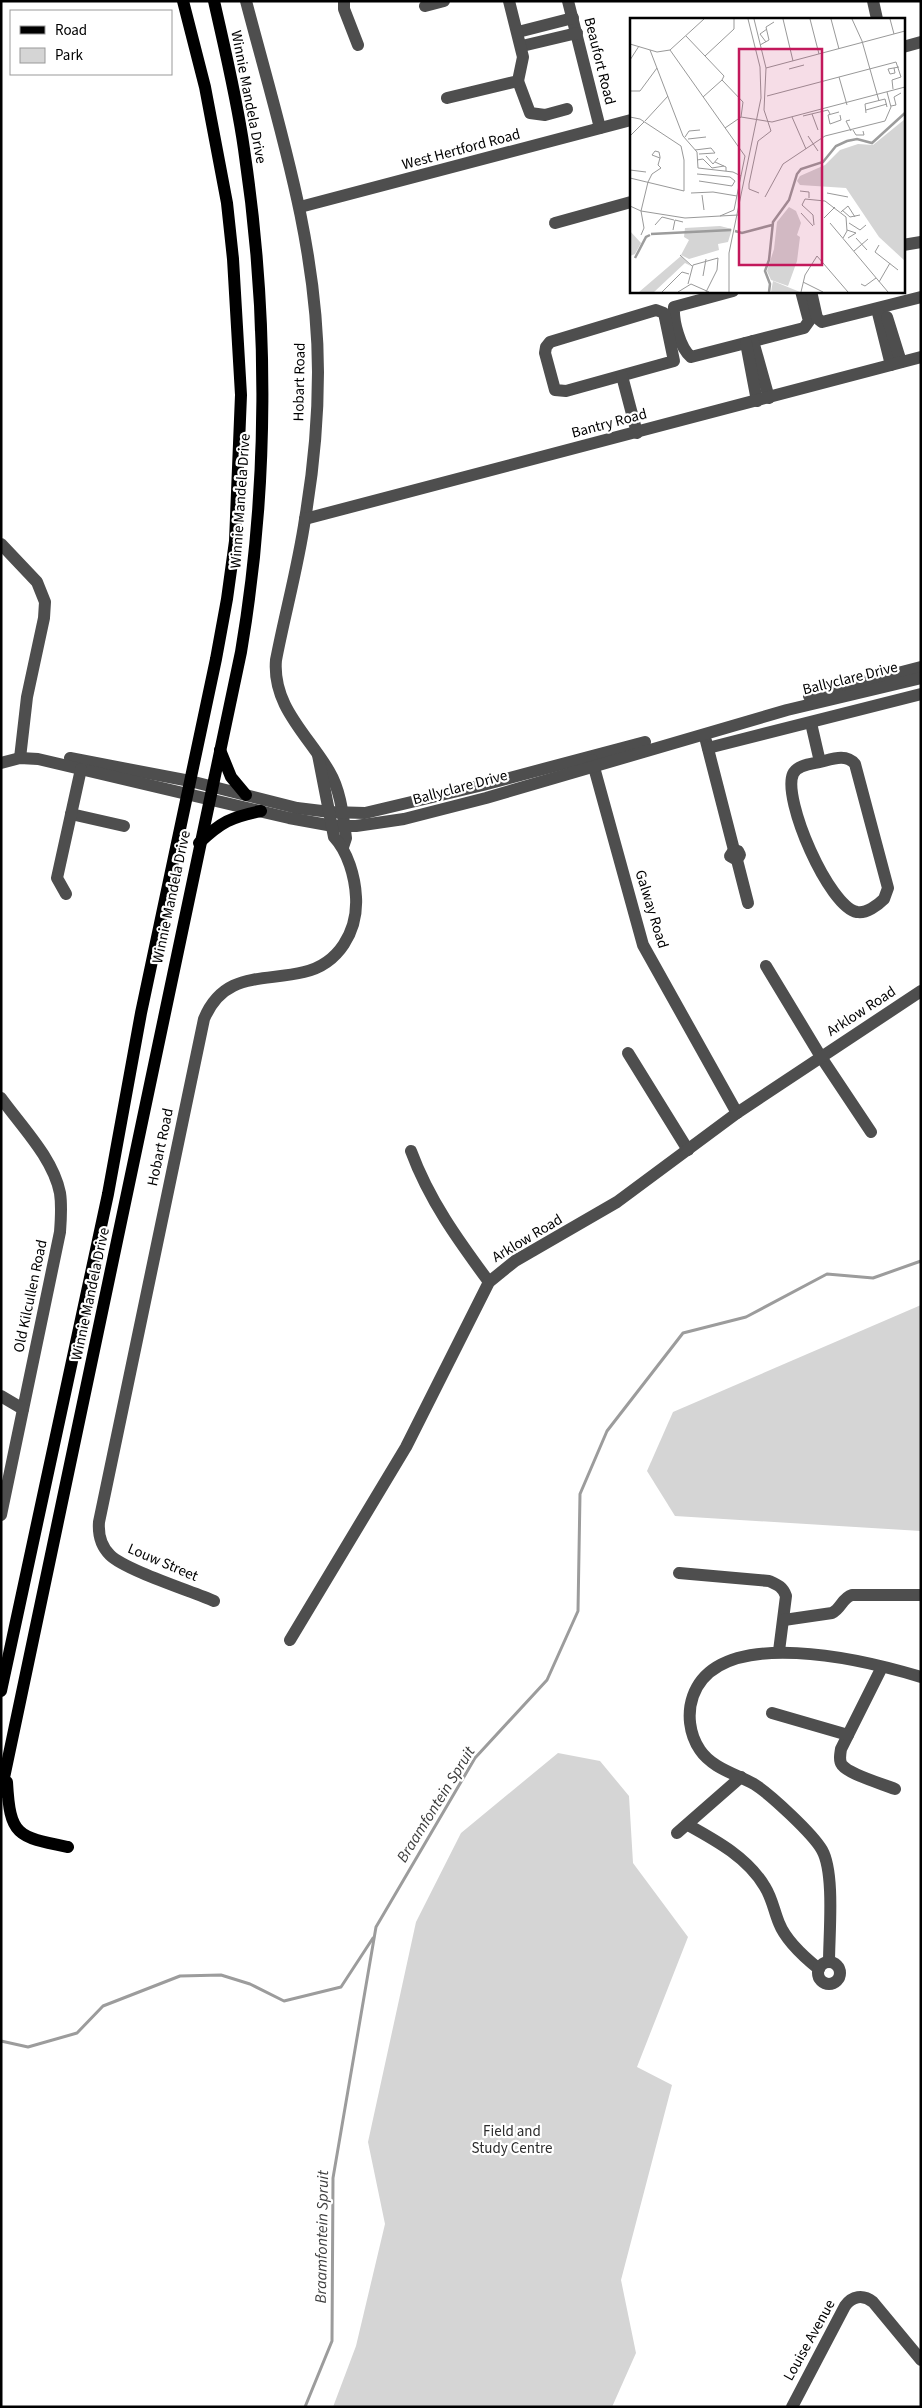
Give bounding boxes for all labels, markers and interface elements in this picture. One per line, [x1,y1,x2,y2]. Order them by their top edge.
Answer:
legend [10,10,172,75]
street label: Beaufort Road [578,15,621,107]
inset map [630,18,904,292]
text: Road [55,20,87,41]
street label: Winnie Mandela Drive [225,29,272,166]
text: Park [55,45,84,66]
street label: West Hertford Road [400,124,523,175]
street label: Hobart Road [288,342,311,422]
street label: Bantry Road [569,403,649,444]
street label: Winnie Mandela Drive [225,433,256,569]
street label: Ballyclare Drive [800,657,900,700]
street label: Ballyclare Drive [410,765,510,810]
street label: Winnie Mandela Drive [147,829,196,965]
street label: Galway Road [630,867,673,951]
street label: Arklow Road [823,981,900,1042]
street label: Hobart Road [142,1106,179,1188]
street label: Arklow Road [488,1209,566,1268]
street label: Winnie Mandela Drive [66,1226,115,1362]
street label: Old Kilcullen Road [8,1238,53,1354]
street label: Louw Street [124,1538,201,1587]
water label: Braamfontein Spruit [391,1742,481,1867]
park label: Field and Study Centre [472,2121,553,2159]
water label: Braamfontein Spruit [310,2170,334,2304]
street label: Louise Avenue [778,2296,840,2385]

